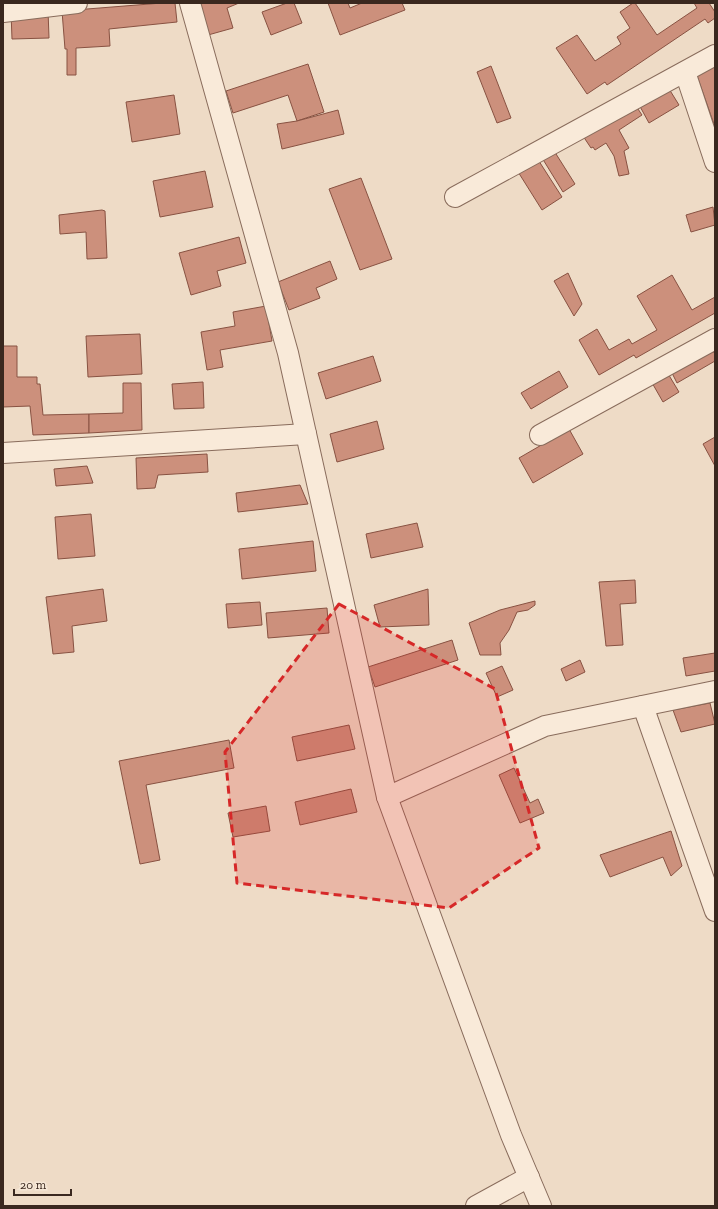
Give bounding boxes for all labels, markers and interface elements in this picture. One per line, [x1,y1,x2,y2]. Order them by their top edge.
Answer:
scale bar [14,1171,71,1197]
text: 20 m [20,1178,47,1192]

